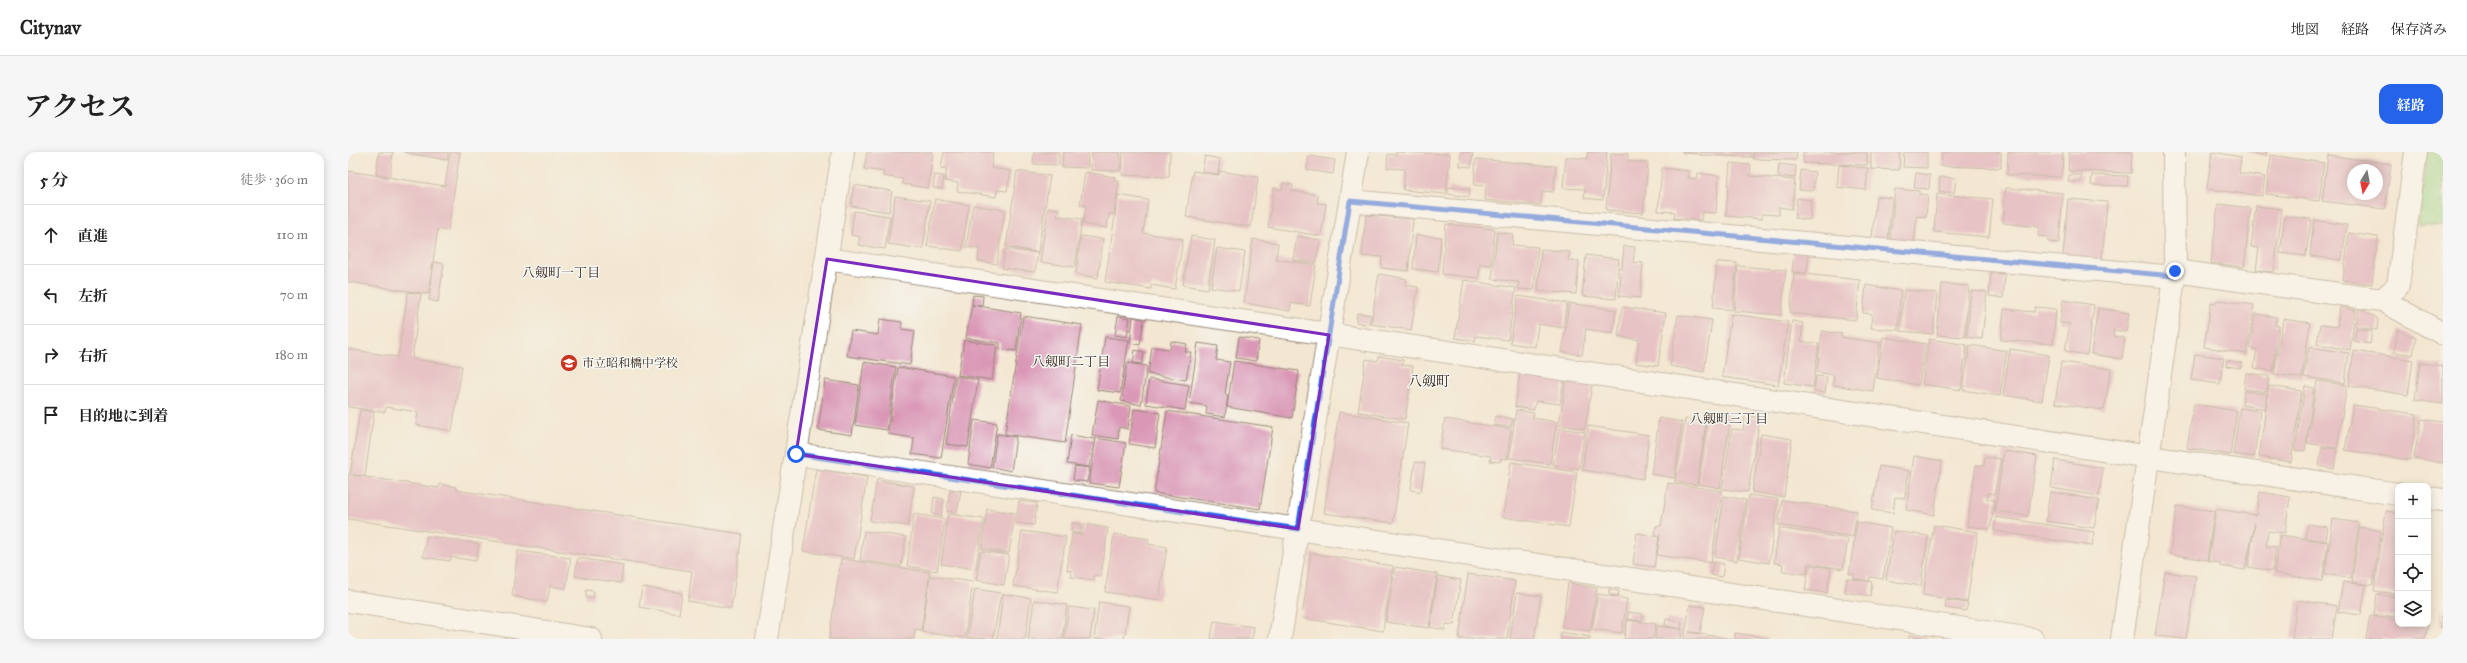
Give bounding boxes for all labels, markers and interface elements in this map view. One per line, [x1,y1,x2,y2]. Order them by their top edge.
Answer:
text: Citynav [20,16,81,39]
text: 地図 [2291,21,2319,38]
text: 経路 [2341,21,2369,38]
text: 保存済み [2391,21,2447,38]
button: 経路 [2379,84,2443,124]
text: アクセス [24,89,135,124]
north arrow [2347,164,2383,200]
text: 5 分 [40,170,69,191]
text: 徒歩 · 360 m [240,172,308,188]
icon: ahead [40,224,62,246]
text: 直進 [78,227,108,245]
text: 110 m [276,227,308,243]
route end [2166,262,2184,280]
district label: 八剱町一丁目 [522,265,600,281]
icon: left [40,284,62,306]
text: 左折 [78,287,108,305]
text: 70 m [280,287,308,303]
icon: right [40,344,62,366]
text: 右折 [78,347,108,365]
text: 180 m [275,347,308,363]
school or university icon: 市立昭和橋中学校 [559,353,579,373]
district label: 八剱町二丁目 [1032,354,1110,370]
place label: 市立昭和橋中学校 [582,356,678,370]
district label: 八剱町 [1408,373,1450,390]
icon: arrive [40,404,62,426]
text: 目的地に到着 [78,407,168,425]
district label: 八剱町三丁目 [1690,411,1768,427]
route start [787,445,805,463]
map controls [2395,483,2431,627]
button: + [2395,483,2431,519]
button: − [2395,519,2431,555]
button: locate [2395,555,2431,591]
button: layers [2395,591,2431,627]

